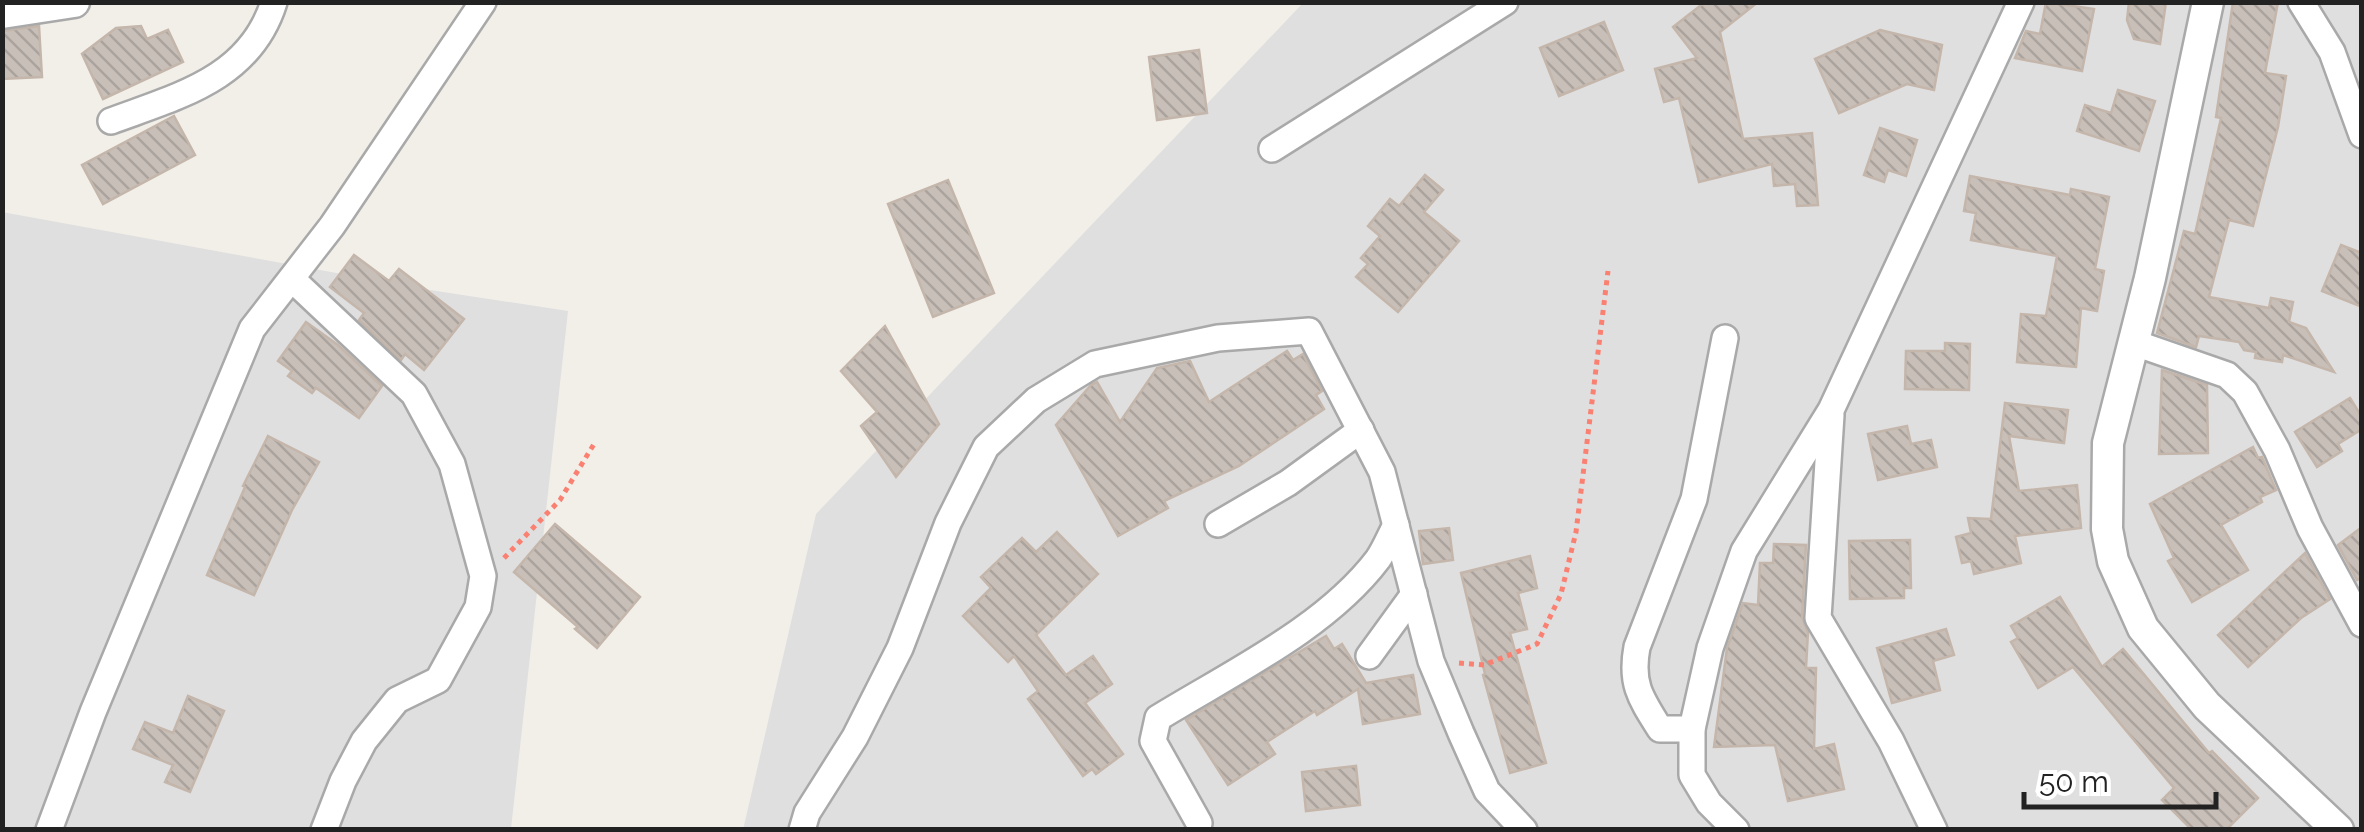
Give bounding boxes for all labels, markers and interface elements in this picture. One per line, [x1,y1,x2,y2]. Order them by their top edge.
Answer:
scale bar [2024,747,2216,809]
text: 50 m [2039,764,2109,799]

